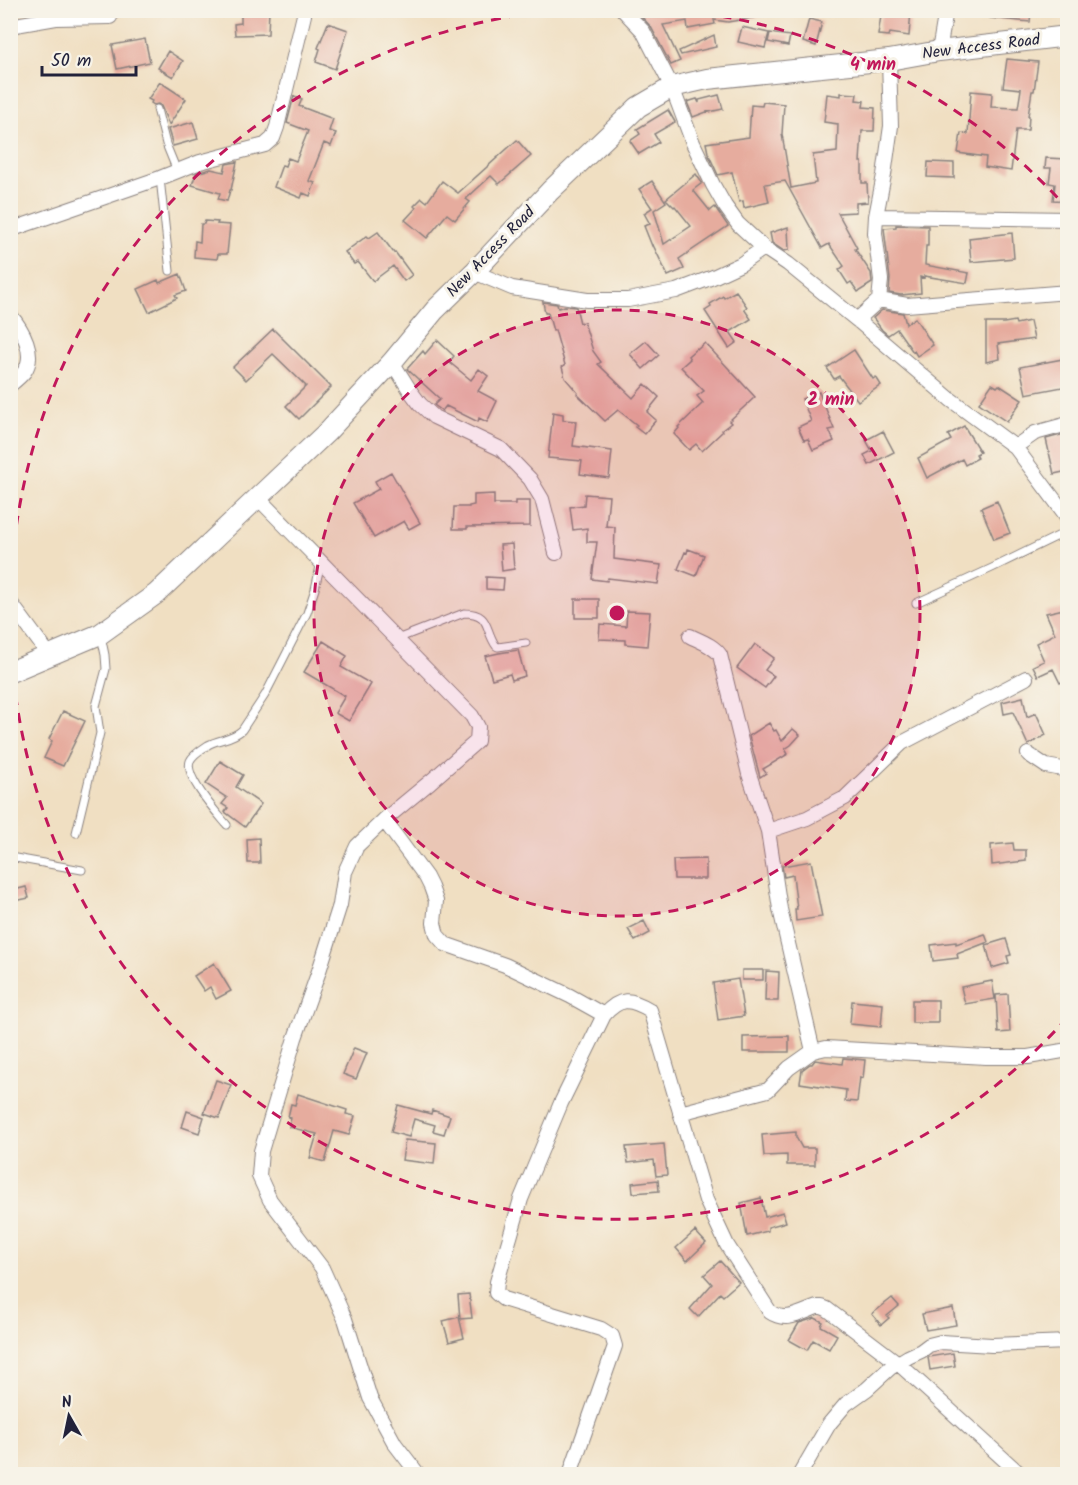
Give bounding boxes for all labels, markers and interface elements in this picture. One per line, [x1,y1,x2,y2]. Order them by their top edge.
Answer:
street label: New Access Road [921,27,1042,67]
scale bar [42,39,136,77]
text: 50 m [51,47,91,76]
text: 4 min [850,51,896,80]
street label: New Access Road [441,200,542,303]
text: 2 min [808,386,854,415]
centre of rings [607,603,627,623]
north arrow [39,1386,99,1446]
text: N [60,1390,74,1416]

